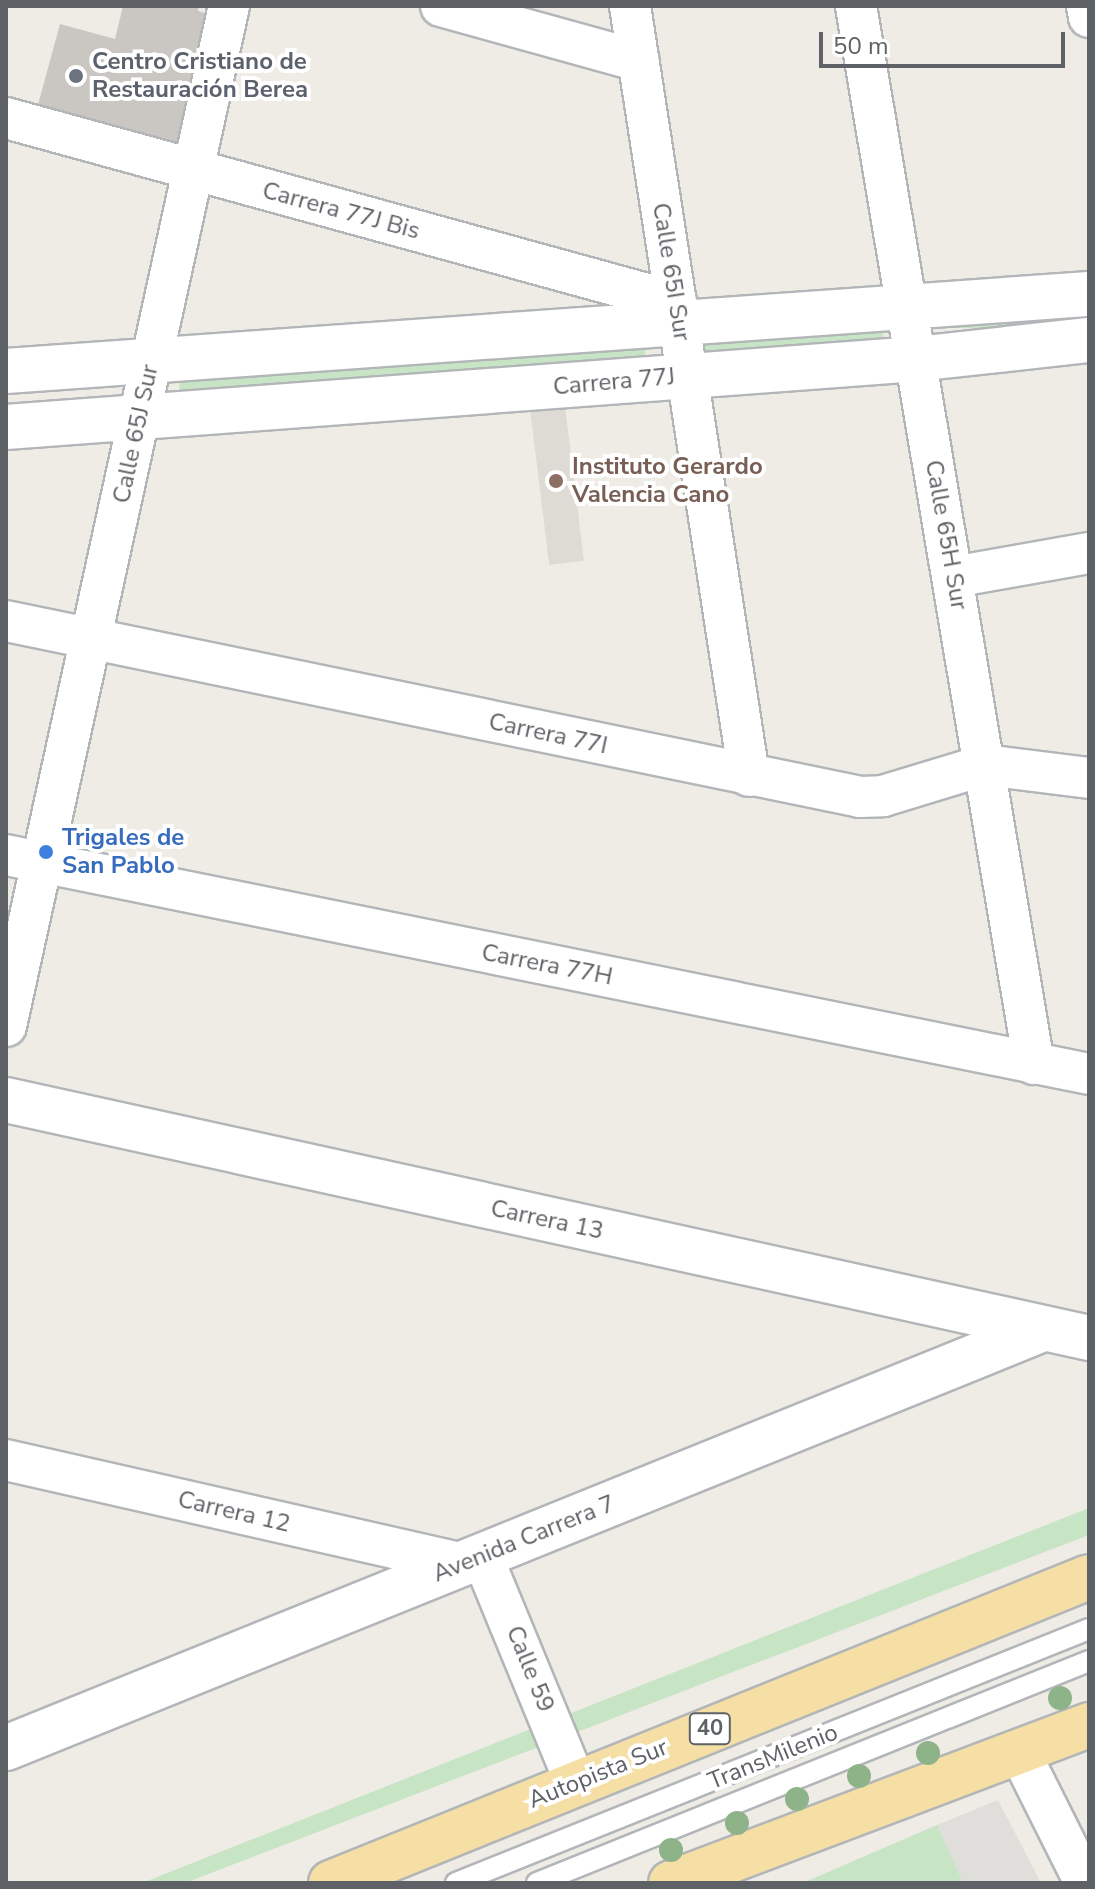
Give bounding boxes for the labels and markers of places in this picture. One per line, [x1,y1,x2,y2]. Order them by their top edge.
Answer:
place label: Centro Cristiano de Restauración Berea [92,48,308,104]
marker: Centro Cristiano de Restauración Berea [67,67,85,85]
place label: Instituto Gerardo Valencia Cano [572,453,763,509]
marker: Instituto Gerardo Valencia Cano [547,472,565,490]
place label: Trigales de San Pablo [62,824,184,880]
marker: Trigales de San Pablo [37,843,55,861]

